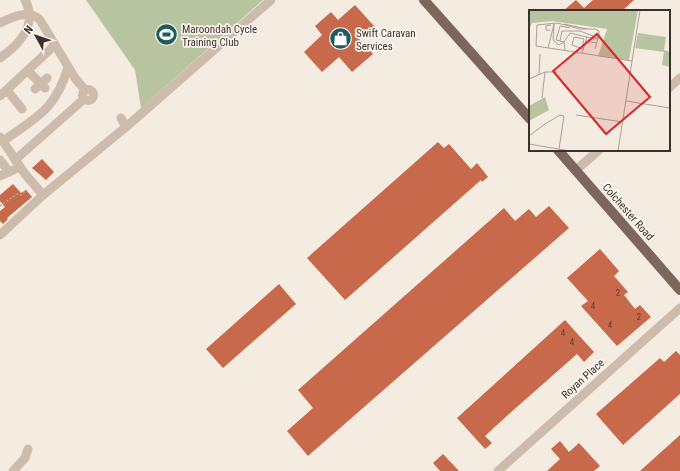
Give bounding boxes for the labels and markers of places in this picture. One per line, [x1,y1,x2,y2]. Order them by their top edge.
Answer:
sports icon: Maroondah Cycle Training Club [154,22,180,48]
place label: Maroondah Cycle Training Club [182,23,257,49]
shop icon: Swift Caravan Services [327,26,353,52]
place label: Swift Caravan Services [356,27,416,53]

